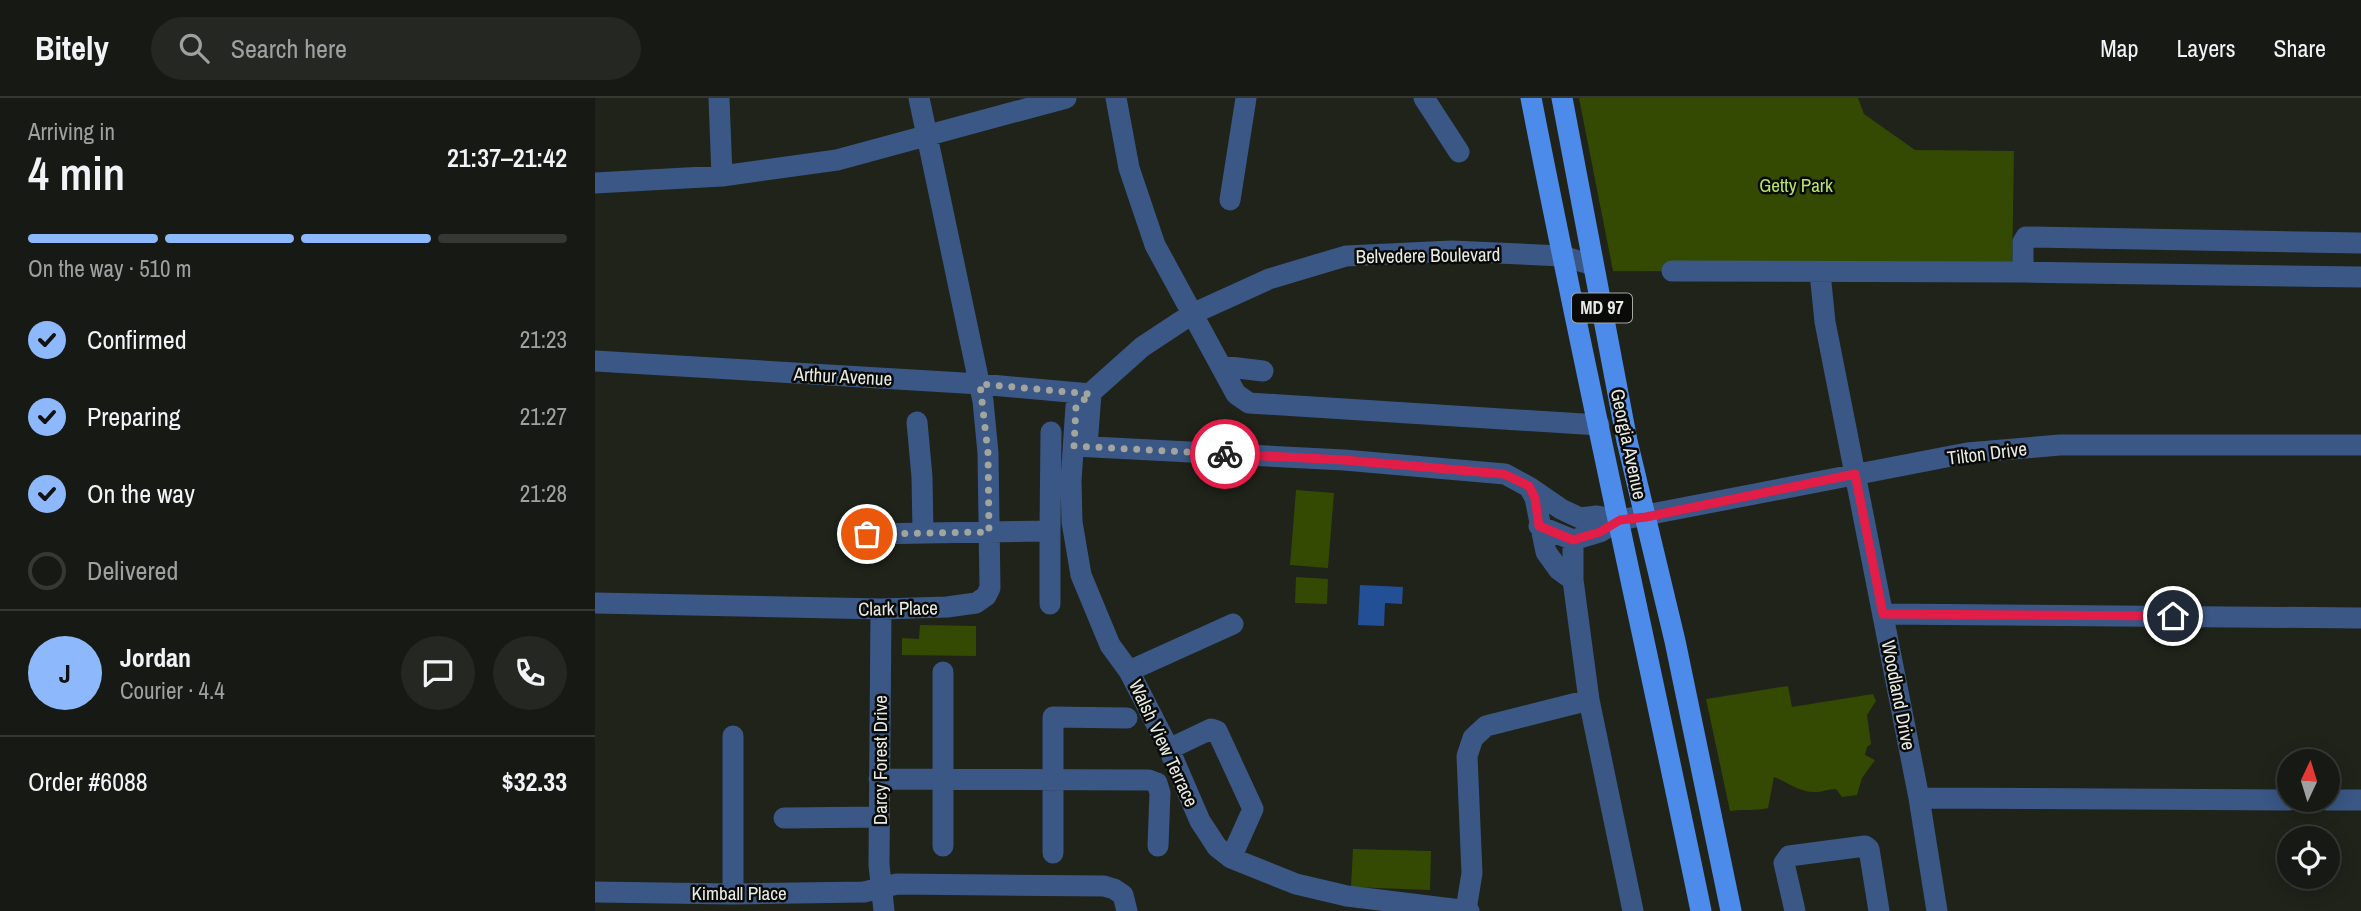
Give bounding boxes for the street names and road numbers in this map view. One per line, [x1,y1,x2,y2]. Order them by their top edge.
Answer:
street label: Belvedere Boulevard [1355,241,1501,269]
road number: MD 97 [1572,294,1632,322]
street label: Arthur Avenue [792,360,893,392]
street label: Georgia Avenue [1605,386,1653,502]
street label: Tilton Drive [1946,435,2028,471]
street label: Clark Place [858,594,938,622]
street label: Woodland Drive [1876,638,1922,752]
street label: Walsh View Terrace [1123,675,1205,811]
street label: Darcy Forest Drive [867,695,893,825]
street label: Kimball Place [691,880,787,906]

